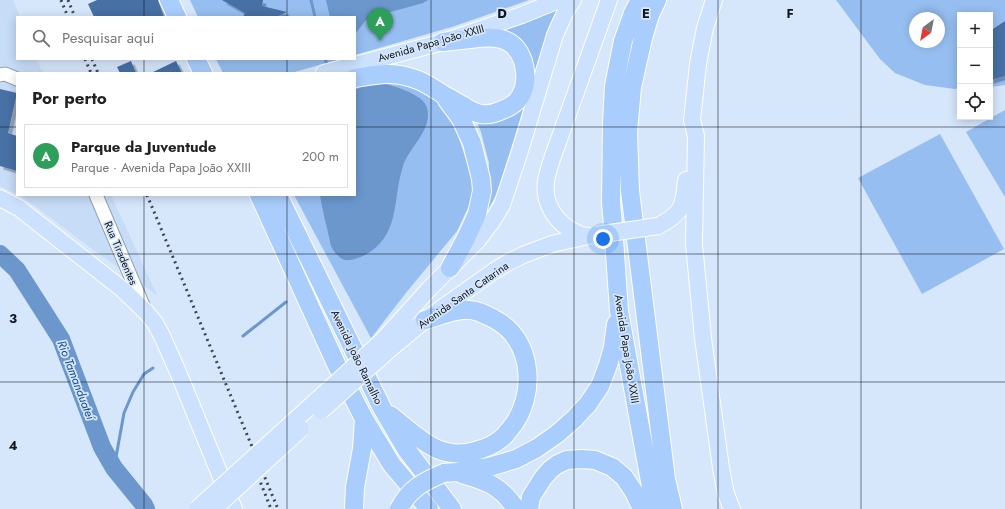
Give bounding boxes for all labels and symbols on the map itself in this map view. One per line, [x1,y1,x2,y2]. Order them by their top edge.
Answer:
text: D [497,4,507,23]
text: E [642,4,650,23]
text: F [786,4,794,23]
pin: A [367,8,393,41]
north arrow [909,12,945,48]
street label: Avenida Papa João XXIII [376,21,486,65]
street label: Rua Tiradentes [100,219,142,288]
your location [593,229,613,249]
street label: Avenida Santa Catarina [414,258,512,332]
street label: Avenida Papa João XXIII [610,293,644,405]
street label: Avenida João Ramalho [327,307,387,407]
text: 3 [9,309,17,328]
water label: Rio Tamanduateí [53,338,100,424]
text: 4 [8,436,18,455]

